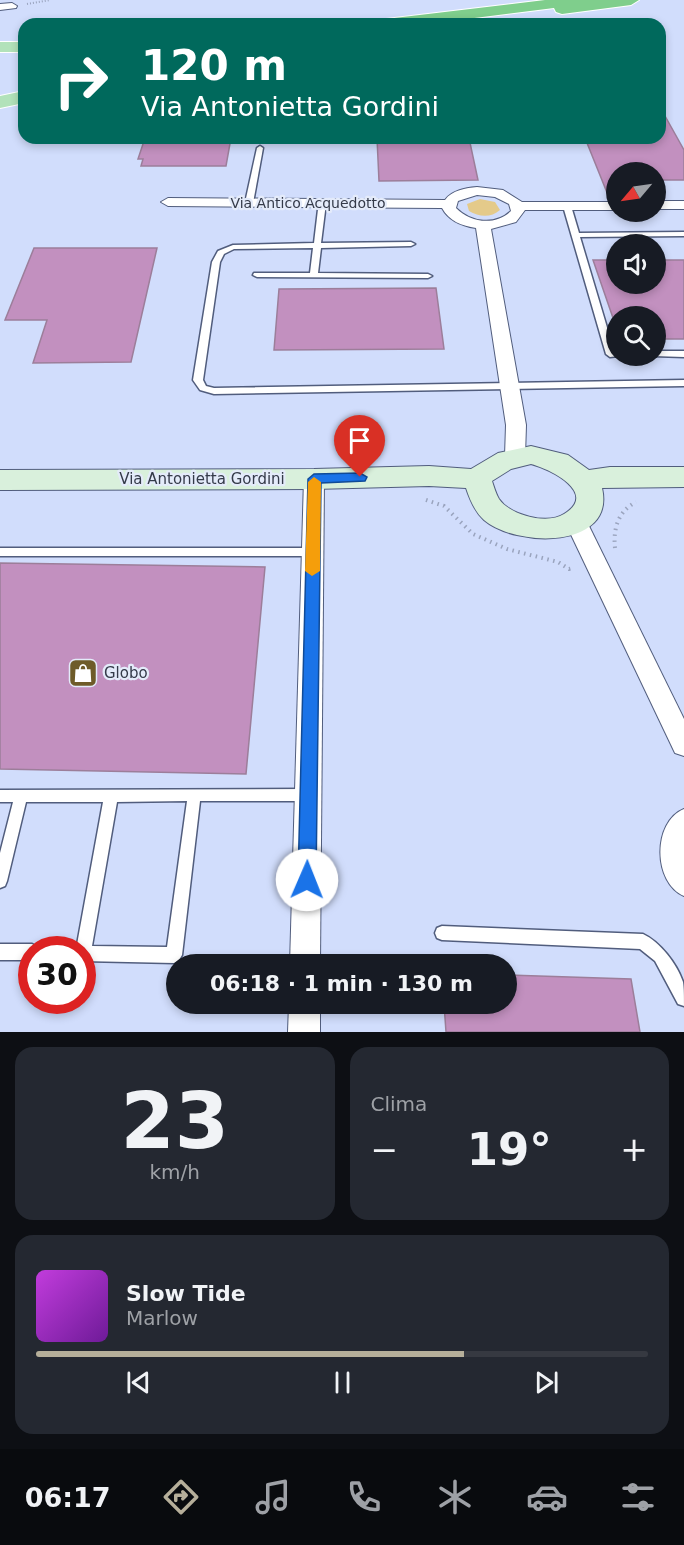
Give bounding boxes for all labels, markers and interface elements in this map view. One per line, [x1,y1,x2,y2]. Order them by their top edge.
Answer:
text: 120 m [141,41,287,90]
icon: right [42,42,120,120]
text: Via Antonietta Gordini [141,91,439,122]
north arrow [606,162,666,222]
map controls [606,162,666,366]
street label: Via Antico Acquedotto [230,195,386,211]
button: sound [606,234,666,294]
button: search [606,306,666,366]
pin [334,415,385,477]
icon: arrive [343,424,376,457]
street label: Via Antonietta Gordini [119,470,285,488]
shop icon: Globo [67,657,99,689]
place label: Globo [104,664,148,682]
position arrow [275,848,339,912]
speed limit sign: 30 [18,936,96,1014]
text: 06:18 · 1 min · 130 m [210,971,473,996]
text: 23 [120,1076,229,1166]
text: Clima [371,1092,427,1116]
text: 19° [467,1123,552,1176]
text: − [371,1130,398,1169]
text: + [620,1130,648,1169]
text: km/h [150,1160,200,1184]
text: Slow Tide [126,1281,246,1306]
text: Marlow [126,1306,198,1330]
icon: previous [122,1366,155,1399]
icon: pause [326,1366,359,1399]
icon: next [530,1366,563,1399]
icon: directions [160,1476,202,1518]
icon: music [252,1476,294,1518]
icon: phone [343,1476,385,1518]
icon: climate [434,1476,476,1518]
icon: car [526,1476,568,1518]
icon: filters [617,1476,659,1518]
text: 06:17 [25,1482,111,1513]

